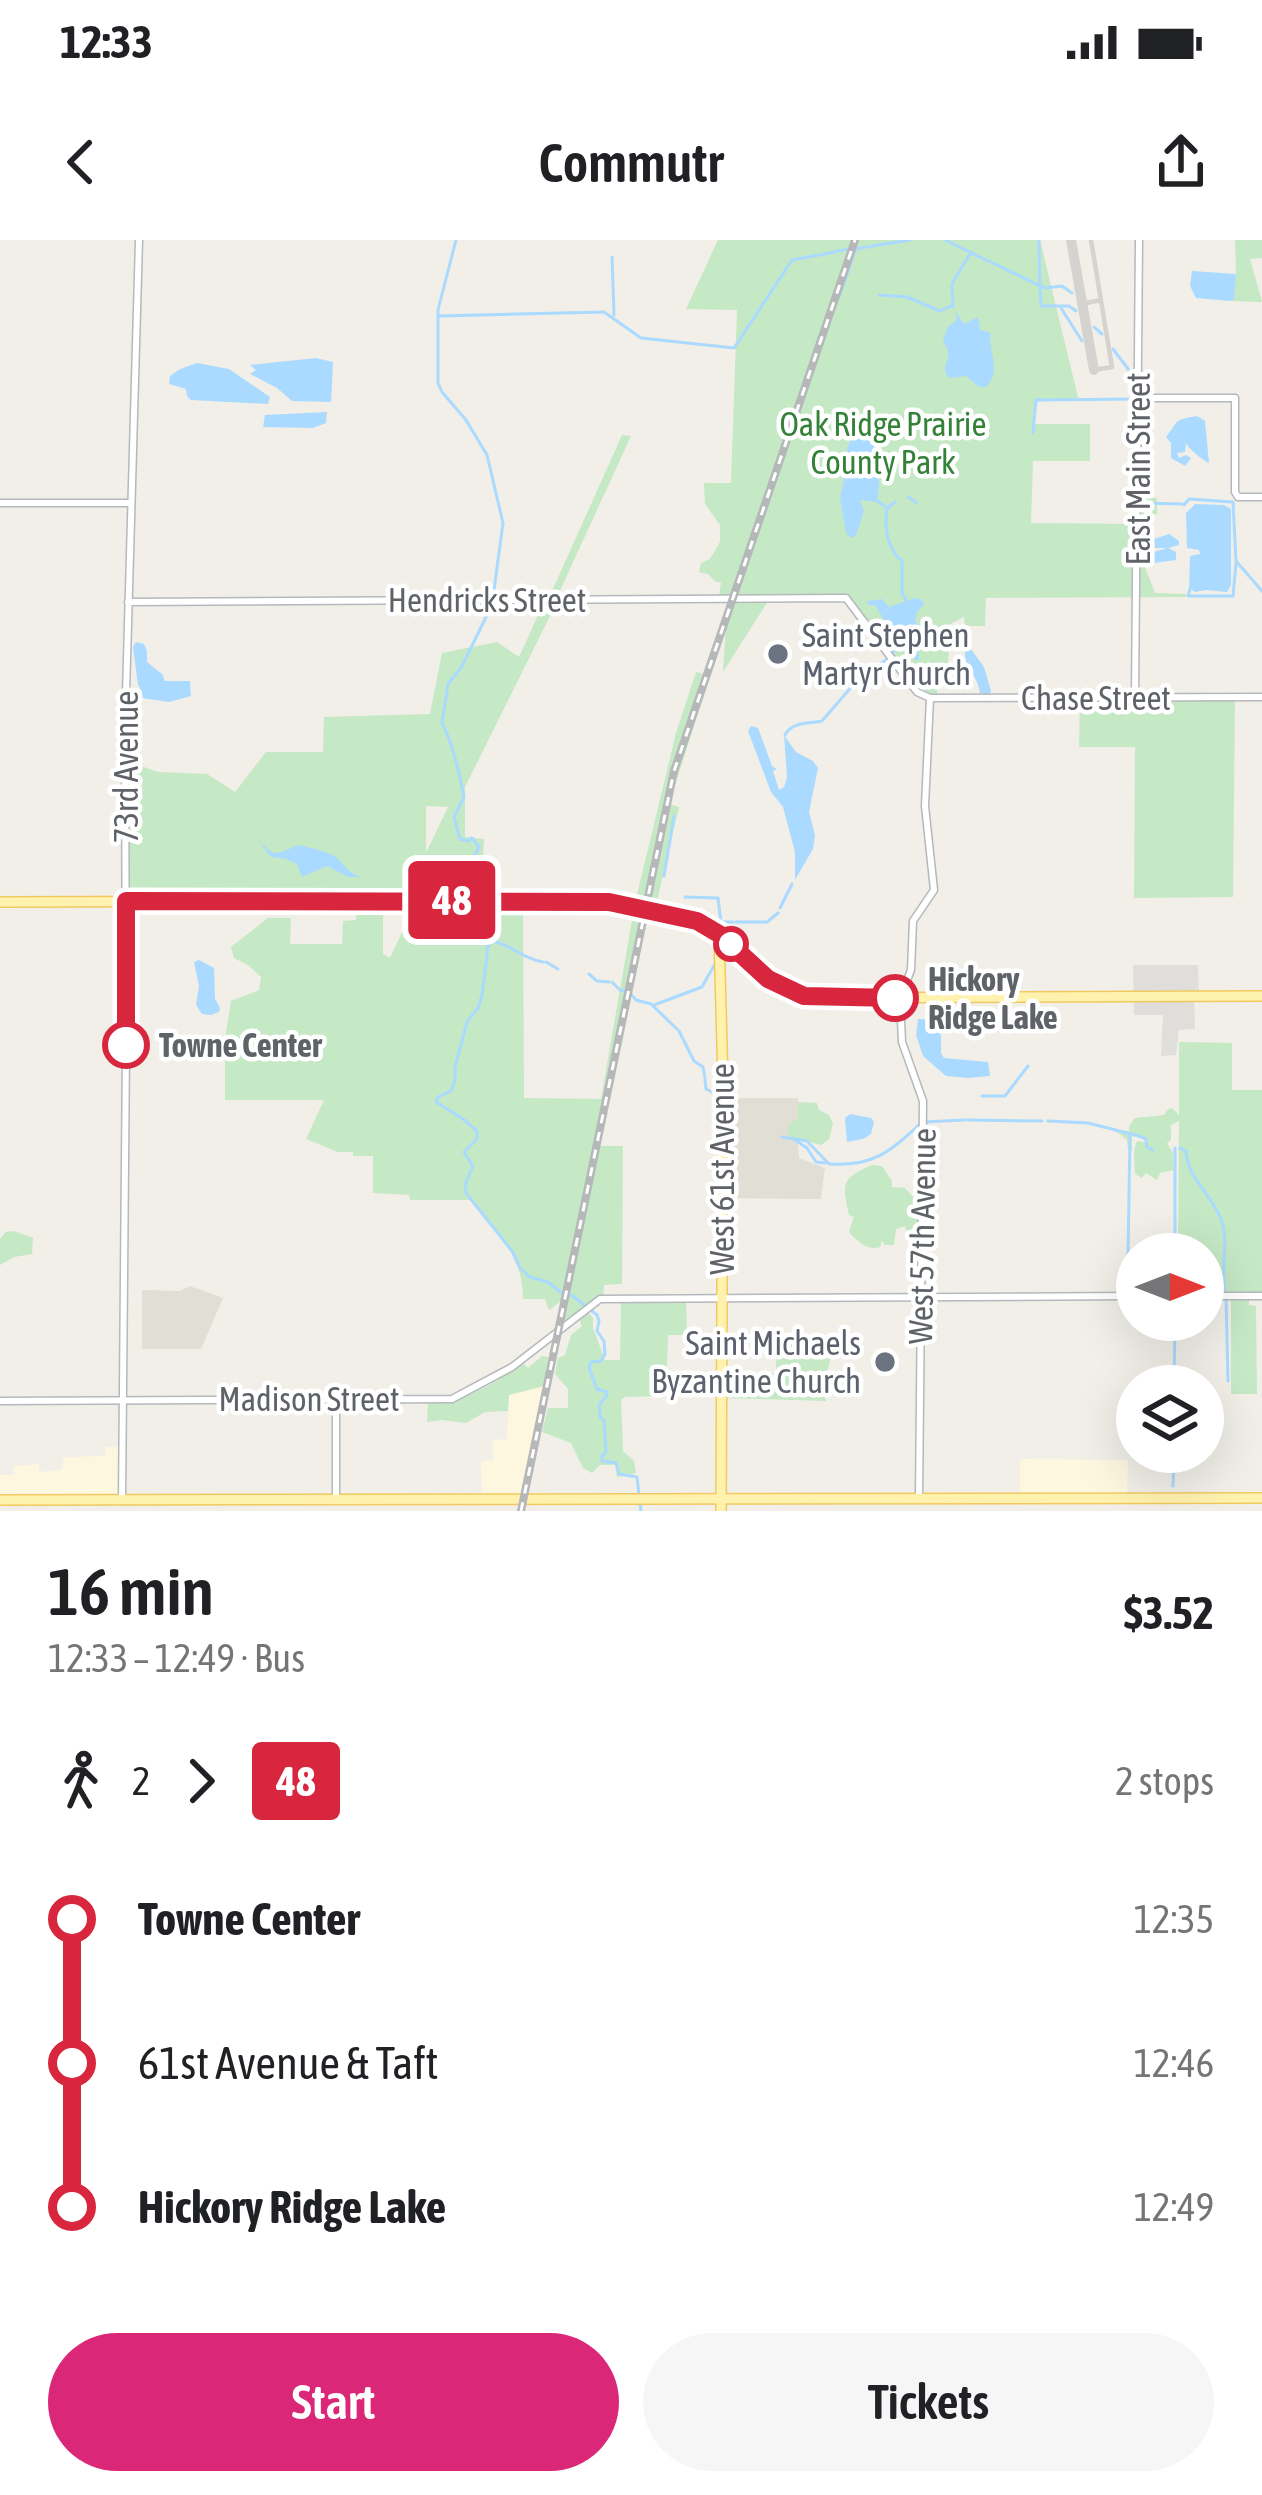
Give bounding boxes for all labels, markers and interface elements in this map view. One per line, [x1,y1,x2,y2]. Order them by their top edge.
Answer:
text: 12:33 [60,16,153,68]
icon: back [48,129,114,195]
icon: share [1148,129,1214,195]
text: Commutr [538,132,724,193]
street label: East Main Street [1119,372,1157,566]
park label: Oak Ridge Prairie County Park [780,405,986,481]
street label: Hendricks Street [388,581,586,619]
place label: Saint Stephen Martyr Church [802,616,971,692]
marker: Saint Stephen Martyr Church [765,641,791,667]
street label: Chase Street [1021,679,1171,717]
street label: 73rd Avenue [107,691,145,843]
line badge: 48 [398,861,506,939]
text: 48 [432,876,472,924]
unlabelled marker [715,928,747,960]
place label: Hickory Ridge Lake [928,960,1058,1036]
marker: Hickory Ridge Lake [873,976,917,1020]
marker: Towne Center [104,1023,148,1067]
place label: Towne Center [159,1026,323,1064]
street label: West 61st Avenue [703,1063,741,1275]
street label: West 57th Avenue [901,1128,943,1344]
north arrow [1116,1233,1224,1341]
map controls [1116,1233,1224,1473]
place label: Saint Michaels Byzantine Church [651,1324,861,1400]
marker: Saint Michaels Byzantine Church [872,1349,898,1375]
button: layers [1116,1365,1224,1473]
street label: Madison Street [219,1380,399,1418]
text: 16 min [48,1553,214,1629]
text: $3.52 [1124,1587,1214,1639]
text: 12:33 – 12:49 · Bus [48,1636,305,1680]
icon: walk [48,1748,114,1814]
icon: forward [168,1748,234,1814]
text: 48 [276,1757,316,1805]
text: 2 [132,1759,150,1803]
text: 2 stops [1115,1759,1214,1803]
text: Towne Center [138,1893,360,1945]
text: 12:35 [1134,1897,1214,1941]
text: 61st Avenue & Taft [138,2037,439,2089]
text: 12:46 [1134,2041,1214,2085]
text: Hickory Ridge Lake [138,2181,446,2233]
text: 12:49 [1134,2185,1214,2229]
button: Start [48,2333,619,2471]
button: Tickets [643,2333,1214,2471]

